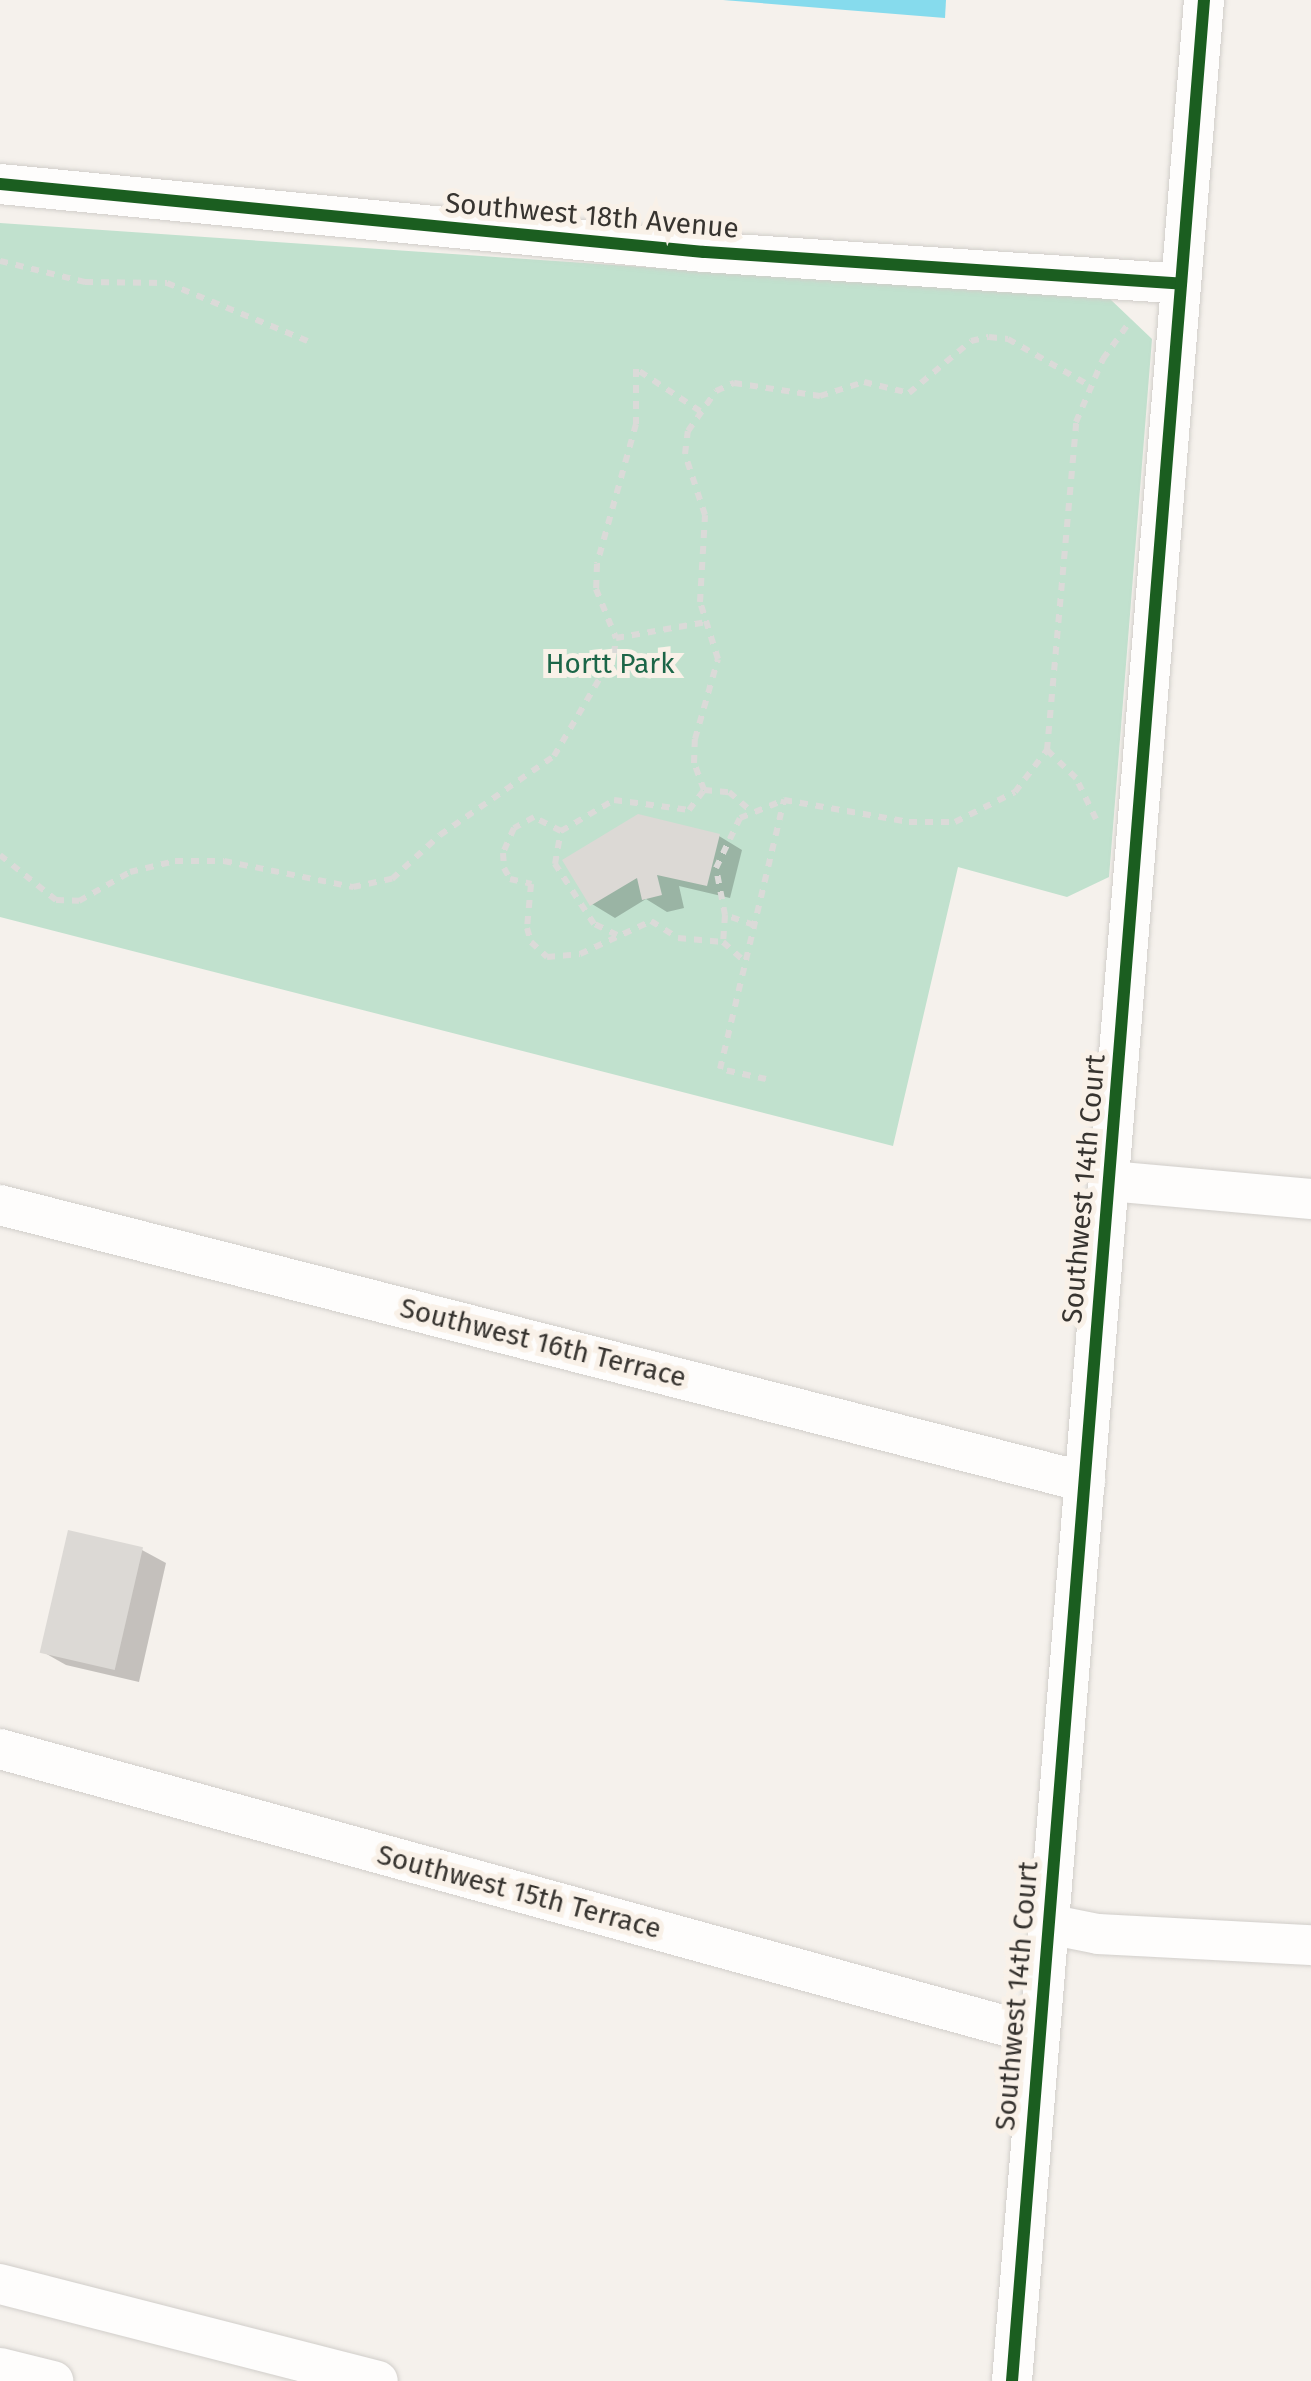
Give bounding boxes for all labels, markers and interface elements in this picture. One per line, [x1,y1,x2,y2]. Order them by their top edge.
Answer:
street label: Southwest 18th Avenue [444,186,740,246]
park label: Hortt Park [546,647,674,681]
street label: Southwest 14th Court [1055,1053,1113,1325]
street label: Southwest 16th Terrace [397,1291,689,1395]
street label: Southwest 15th Terrace [373,1838,665,1946]
street label: Southwest 14th Court [988,1860,1046,2132]

